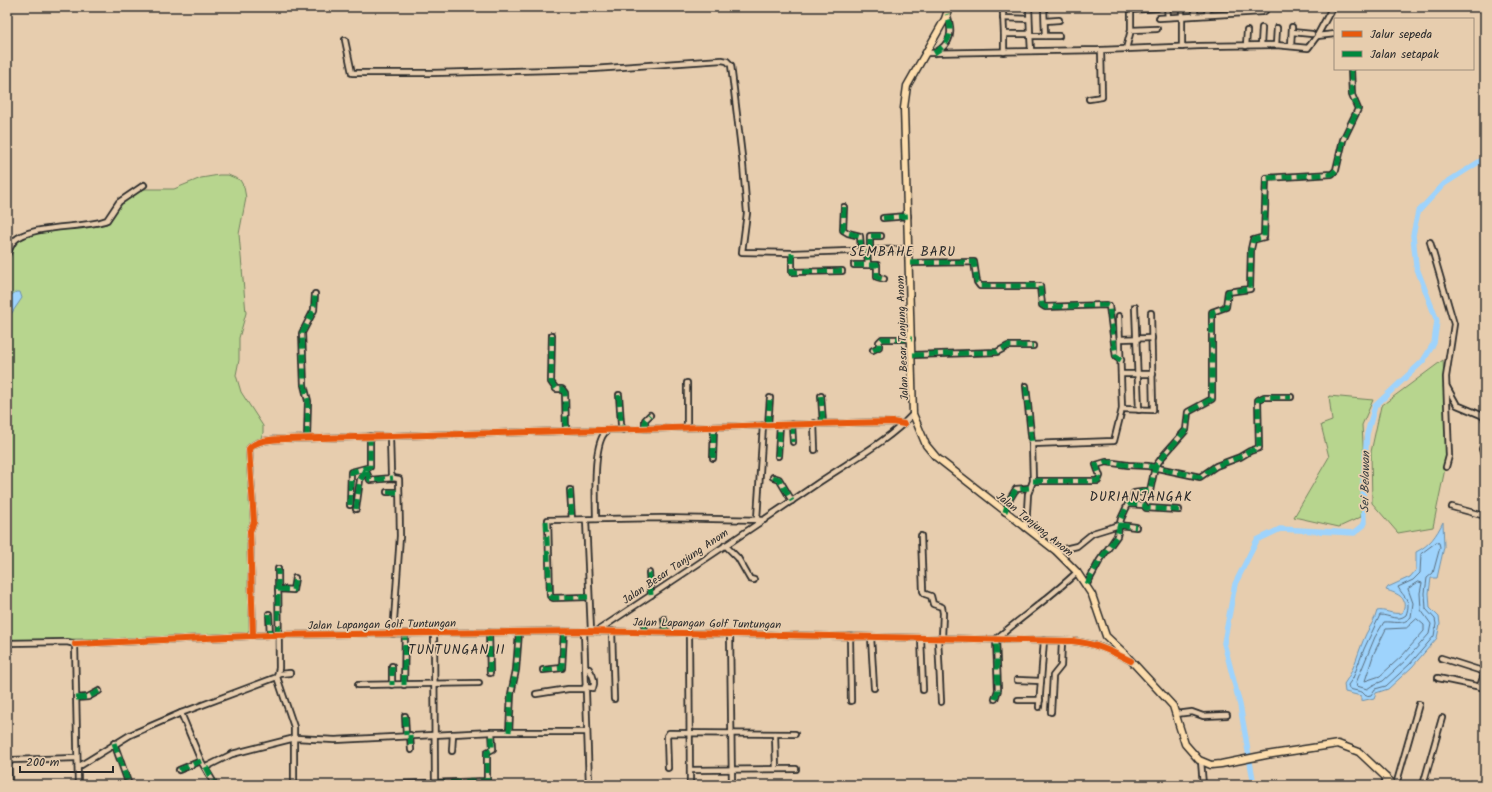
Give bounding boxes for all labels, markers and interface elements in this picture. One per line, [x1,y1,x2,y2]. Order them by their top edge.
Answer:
legend [1334,18,1474,70]
text: Jalur sepeda [1370,25,1432,44]
text: Jalan setapak [1370,45,1439,64]
district label: SEMBAHE BARU [850,242,956,263]
street label: Jalan Besar Tanjung Anom [892,275,914,401]
water label: Sei Belawan [1355,450,1376,513]
district label: DURIANJANGAK [1090,487,1192,508]
street label: Jalan Tanjung Anom [992,488,1077,562]
street label: Jalan Besar Tanjung Anom [619,524,733,609]
street label: Jalan Lapangan Golf Tuntungan [633,614,781,634]
street label: Jalan Lapangan Golf Tuntungan [308,615,456,635]
district label: TUNTUNGAN II [409,640,505,661]
scale bar [20,748,113,774]
text: 200 m [26,753,60,772]

